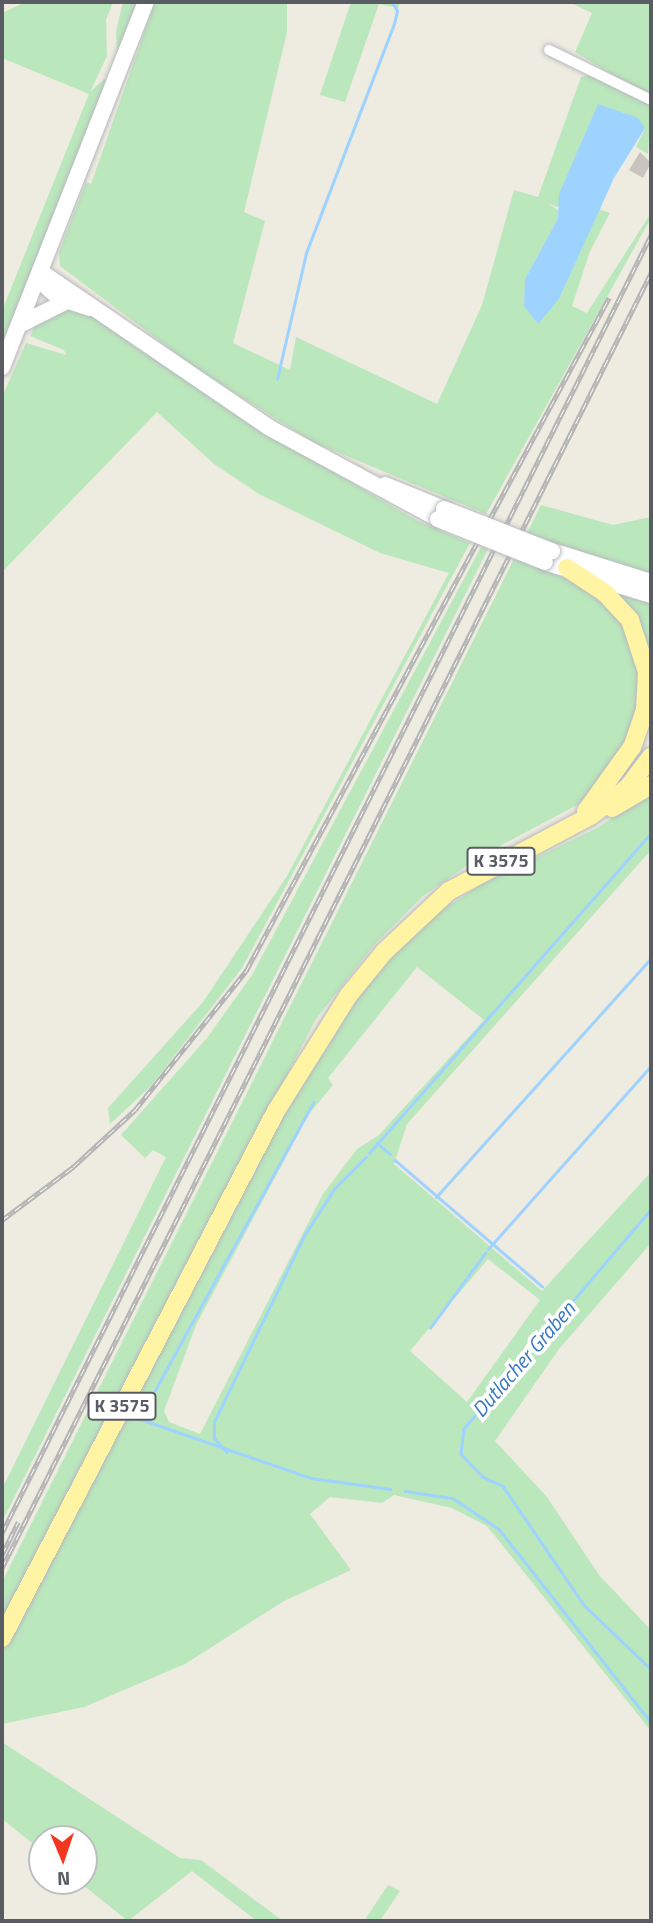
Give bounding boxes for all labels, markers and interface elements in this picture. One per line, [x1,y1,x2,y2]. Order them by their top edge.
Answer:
road number: K 3575 [466,846,536,876]
water label: Dutlacher Graben [466,1296,580,1422]
road number: K 3575 [87,1392,157,1420]
north arrow [28,1825,98,1895]
text: N [57,1865,71,1894]

